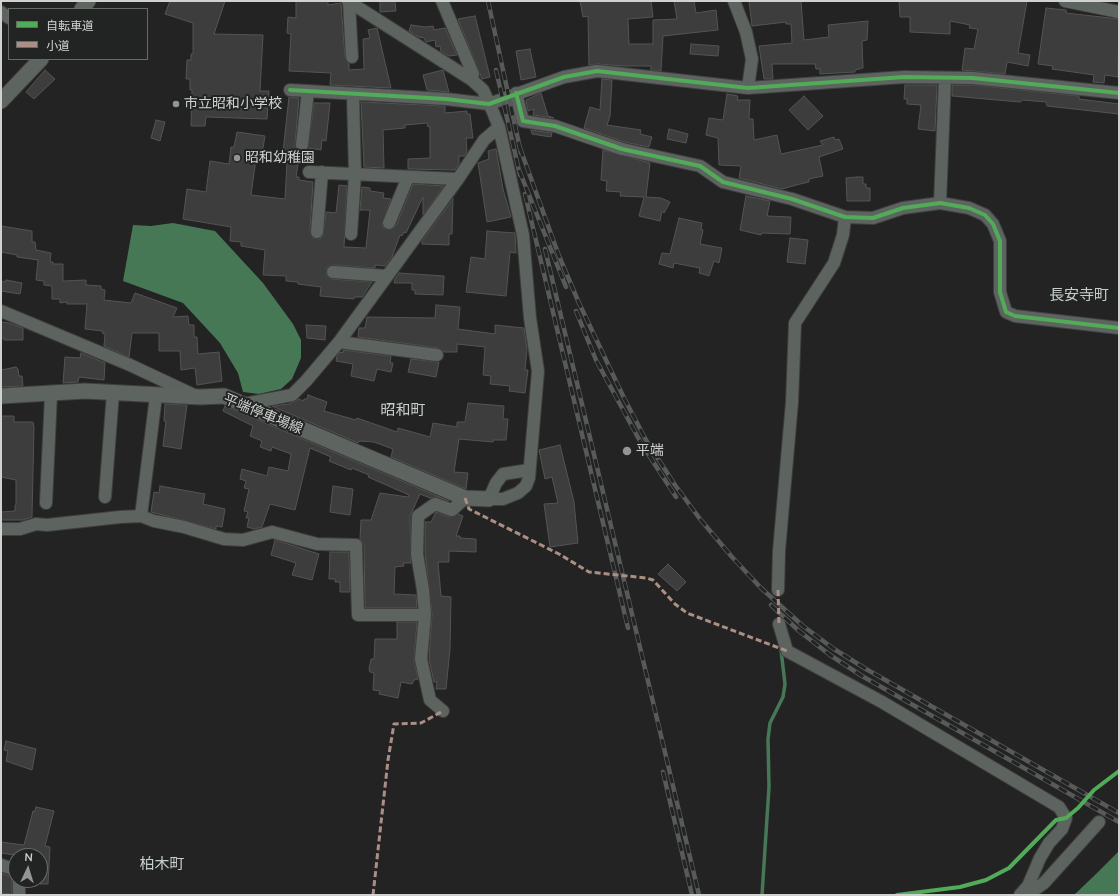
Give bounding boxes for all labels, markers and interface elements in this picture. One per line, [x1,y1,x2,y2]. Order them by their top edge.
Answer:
legend [8,8,148,60]
text: 自転車道 [46,18,94,33]
text: 小道 [46,38,70,53]
place label: 市立昭和小学校 [184,96,282,112]
marker: 市立昭和小学校 [171,99,181,109]
place label: 昭和幼稚園 [245,150,315,166]
marker: 昭和幼稚園 [232,153,242,163]
district label: 長安寺町 [1049,286,1109,304]
street label: 平端停車場線 [221,390,305,438]
district label: 昭和町 [381,401,425,419]
place label: 平端 [636,443,664,459]
marker: 平端 [621,445,633,457]
north arrow [8,848,48,888]
text: N [24,850,33,864]
district label: 柏木町 [140,855,184,873]

